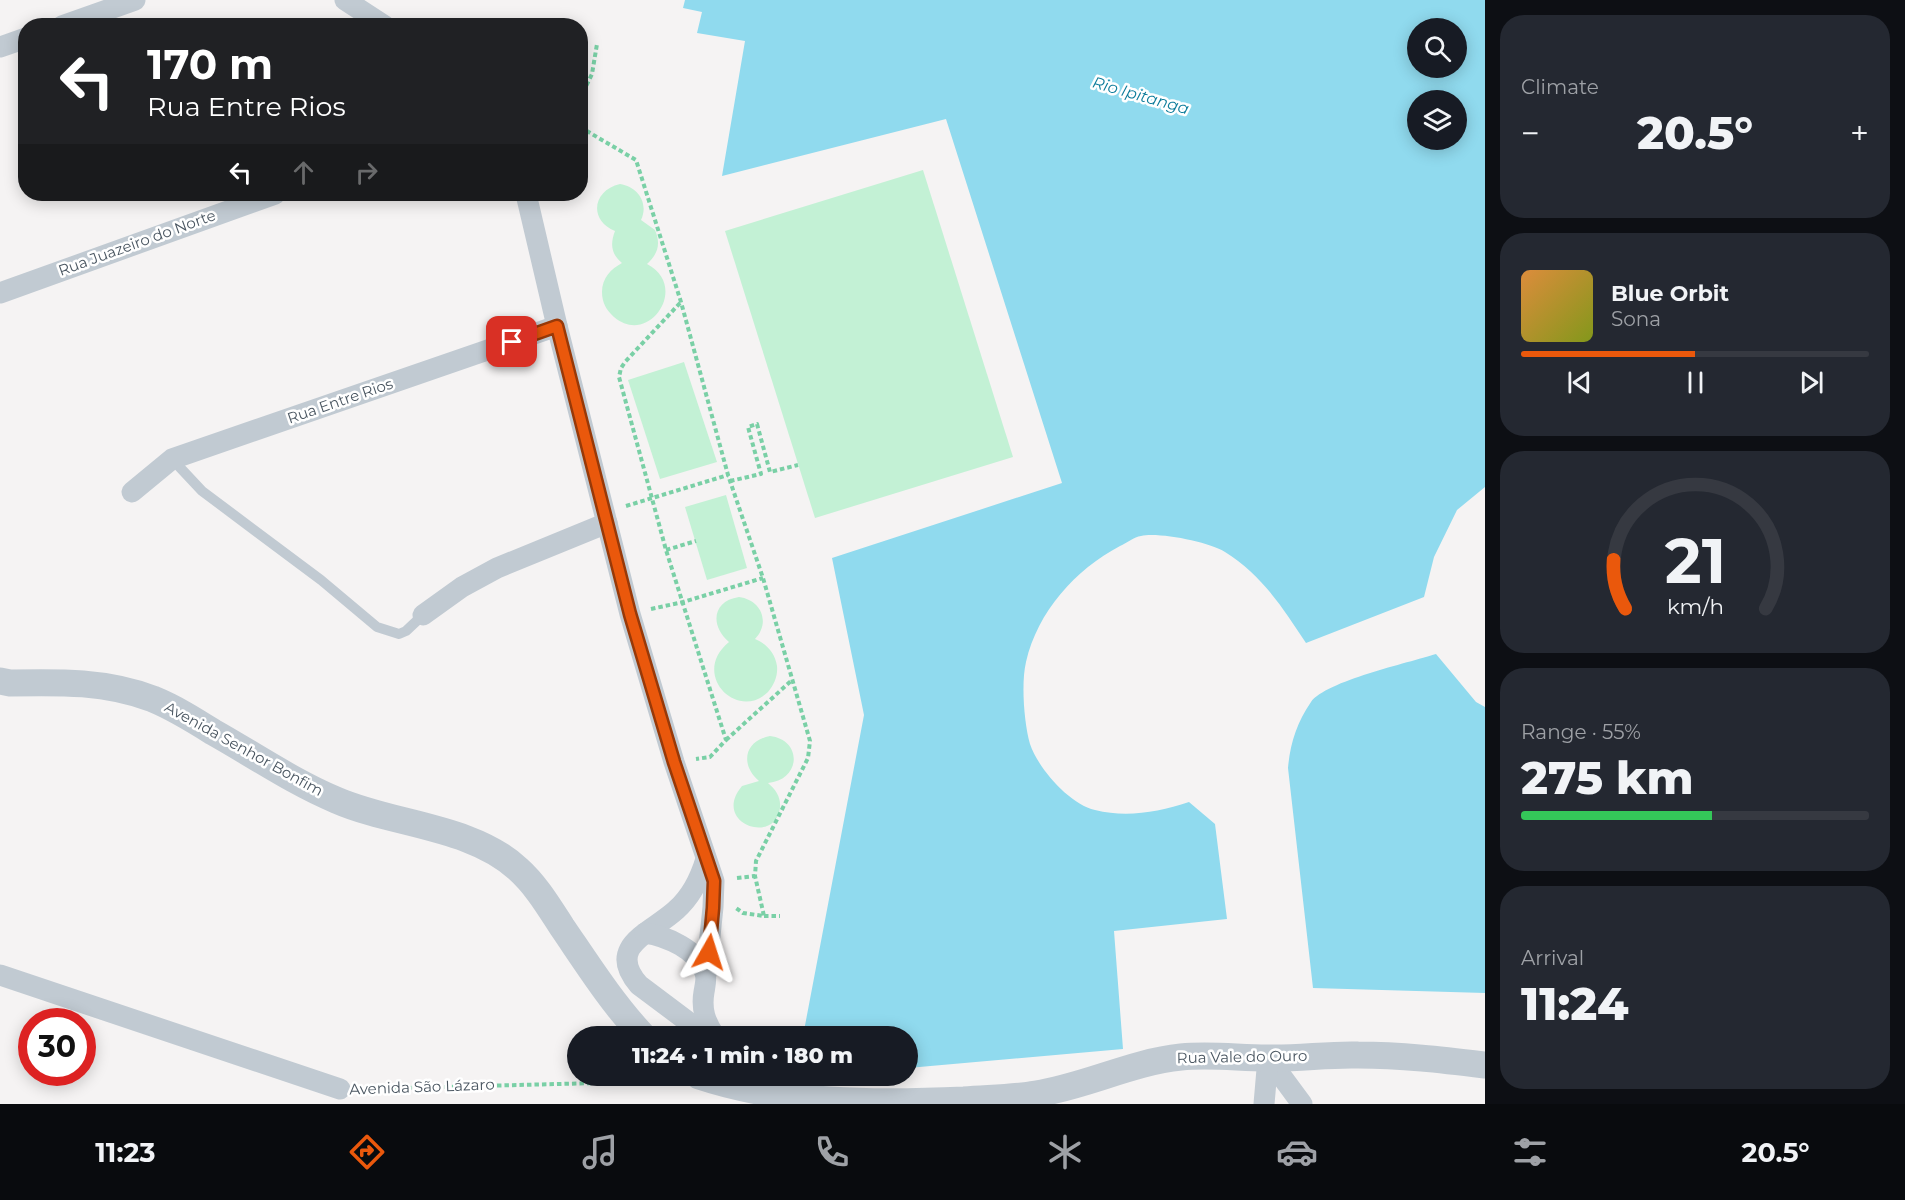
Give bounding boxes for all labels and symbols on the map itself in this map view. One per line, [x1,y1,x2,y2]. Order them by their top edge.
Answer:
water label: Rio Ipitanga [1090,73,1192,118]
street label: Rua Juazeiro do Norte [56,205,218,280]
pin [486,316,537,367]
street label: Rua Entre Rios [285,374,395,427]
street label: Avenida Senhor Bonfim [162,697,327,800]
position arrow [677,920,741,984]
speed limit sign: 30 [18,1008,96,1086]
street label: Rua Vale do Ouro [1177,1046,1307,1067]
street label: Avenida São Lázaro [349,1074,495,1099]

